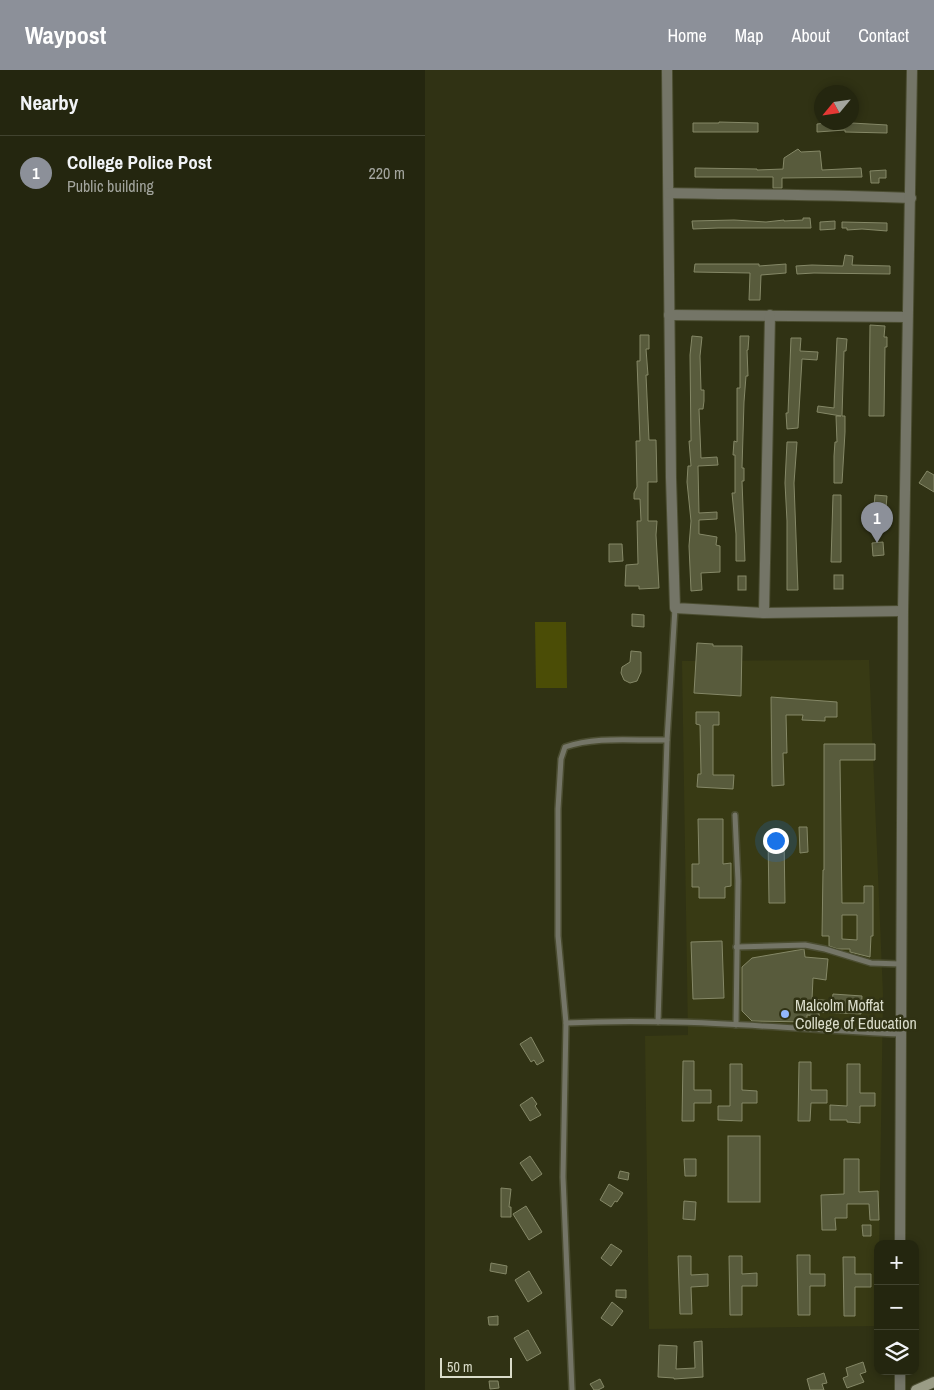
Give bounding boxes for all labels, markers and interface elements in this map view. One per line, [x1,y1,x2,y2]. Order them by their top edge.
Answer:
text: Waypost [25,19,106,51]
text: Home [667,23,707,48]
text: Map [735,23,764,48]
text: About [792,23,830,48]
text: Contact [858,23,909,48]
north arrow [814,85,859,130]
text: Nearby [20,88,78,117]
text: College Police Post [67,149,212,175]
text: 1 [32,162,40,184]
text: 220 m [369,162,405,184]
text: Public building [67,175,154,197]
pin: 1 [861,502,893,543]
your location [763,828,789,854]
place label: Malcolm Moffat College of Education [795,994,917,1034]
marker: Malcolm Moffat College of Education [779,1008,791,1020]
map controls [874,1240,919,1375]
button: + [874,1240,919,1285]
button: − [874,1285,919,1330]
button: layers [874,1330,919,1375]
scale bar [440,1355,513,1378]
text: 50 m [447,1358,473,1376]

